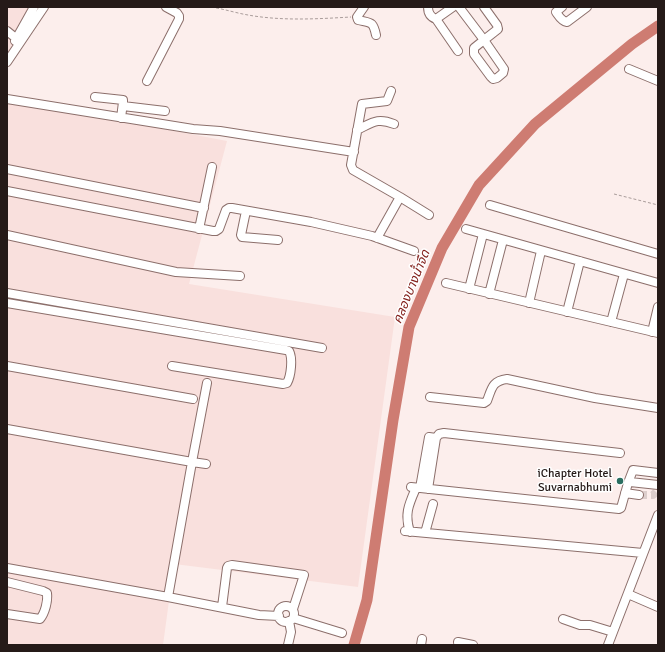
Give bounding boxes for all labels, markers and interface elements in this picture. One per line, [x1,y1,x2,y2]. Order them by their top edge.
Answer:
water label: คลองบางน้ำจืด [390,248,434,326]
place label: iChapter Hotel Suvarnabhumi [538,467,612,495]
marker: iChapter Hotel Suvarnabhumi [615,476,625,486]

